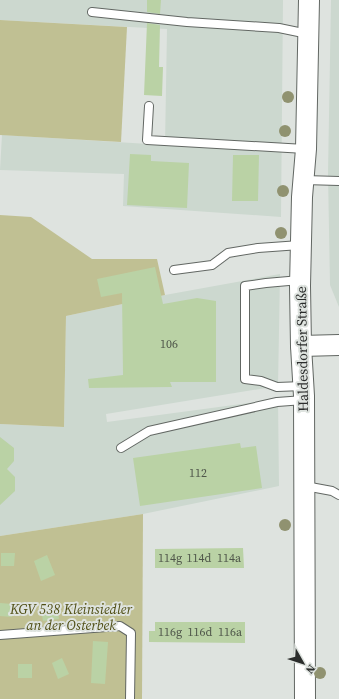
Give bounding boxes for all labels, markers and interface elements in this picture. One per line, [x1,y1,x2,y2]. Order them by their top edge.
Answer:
street label: Haldesdorfer Straße [291,286,313,412]
house number: 106 [160,336,178,352]
house number: 112 [189,465,207,481]
house number: 114g [158,550,182,566]
house number: 114d [187,550,212,566]
house number: 114a [217,550,242,566]
park label: KGV 538 Kleinsiedler an der Osterbek [9,599,132,635]
house number: 116g [158,624,182,640]
house number: 116d [188,624,213,640]
house number: 116a [218,624,243,640]
north arrow [283,643,323,683]
text: N [302,661,319,677]

